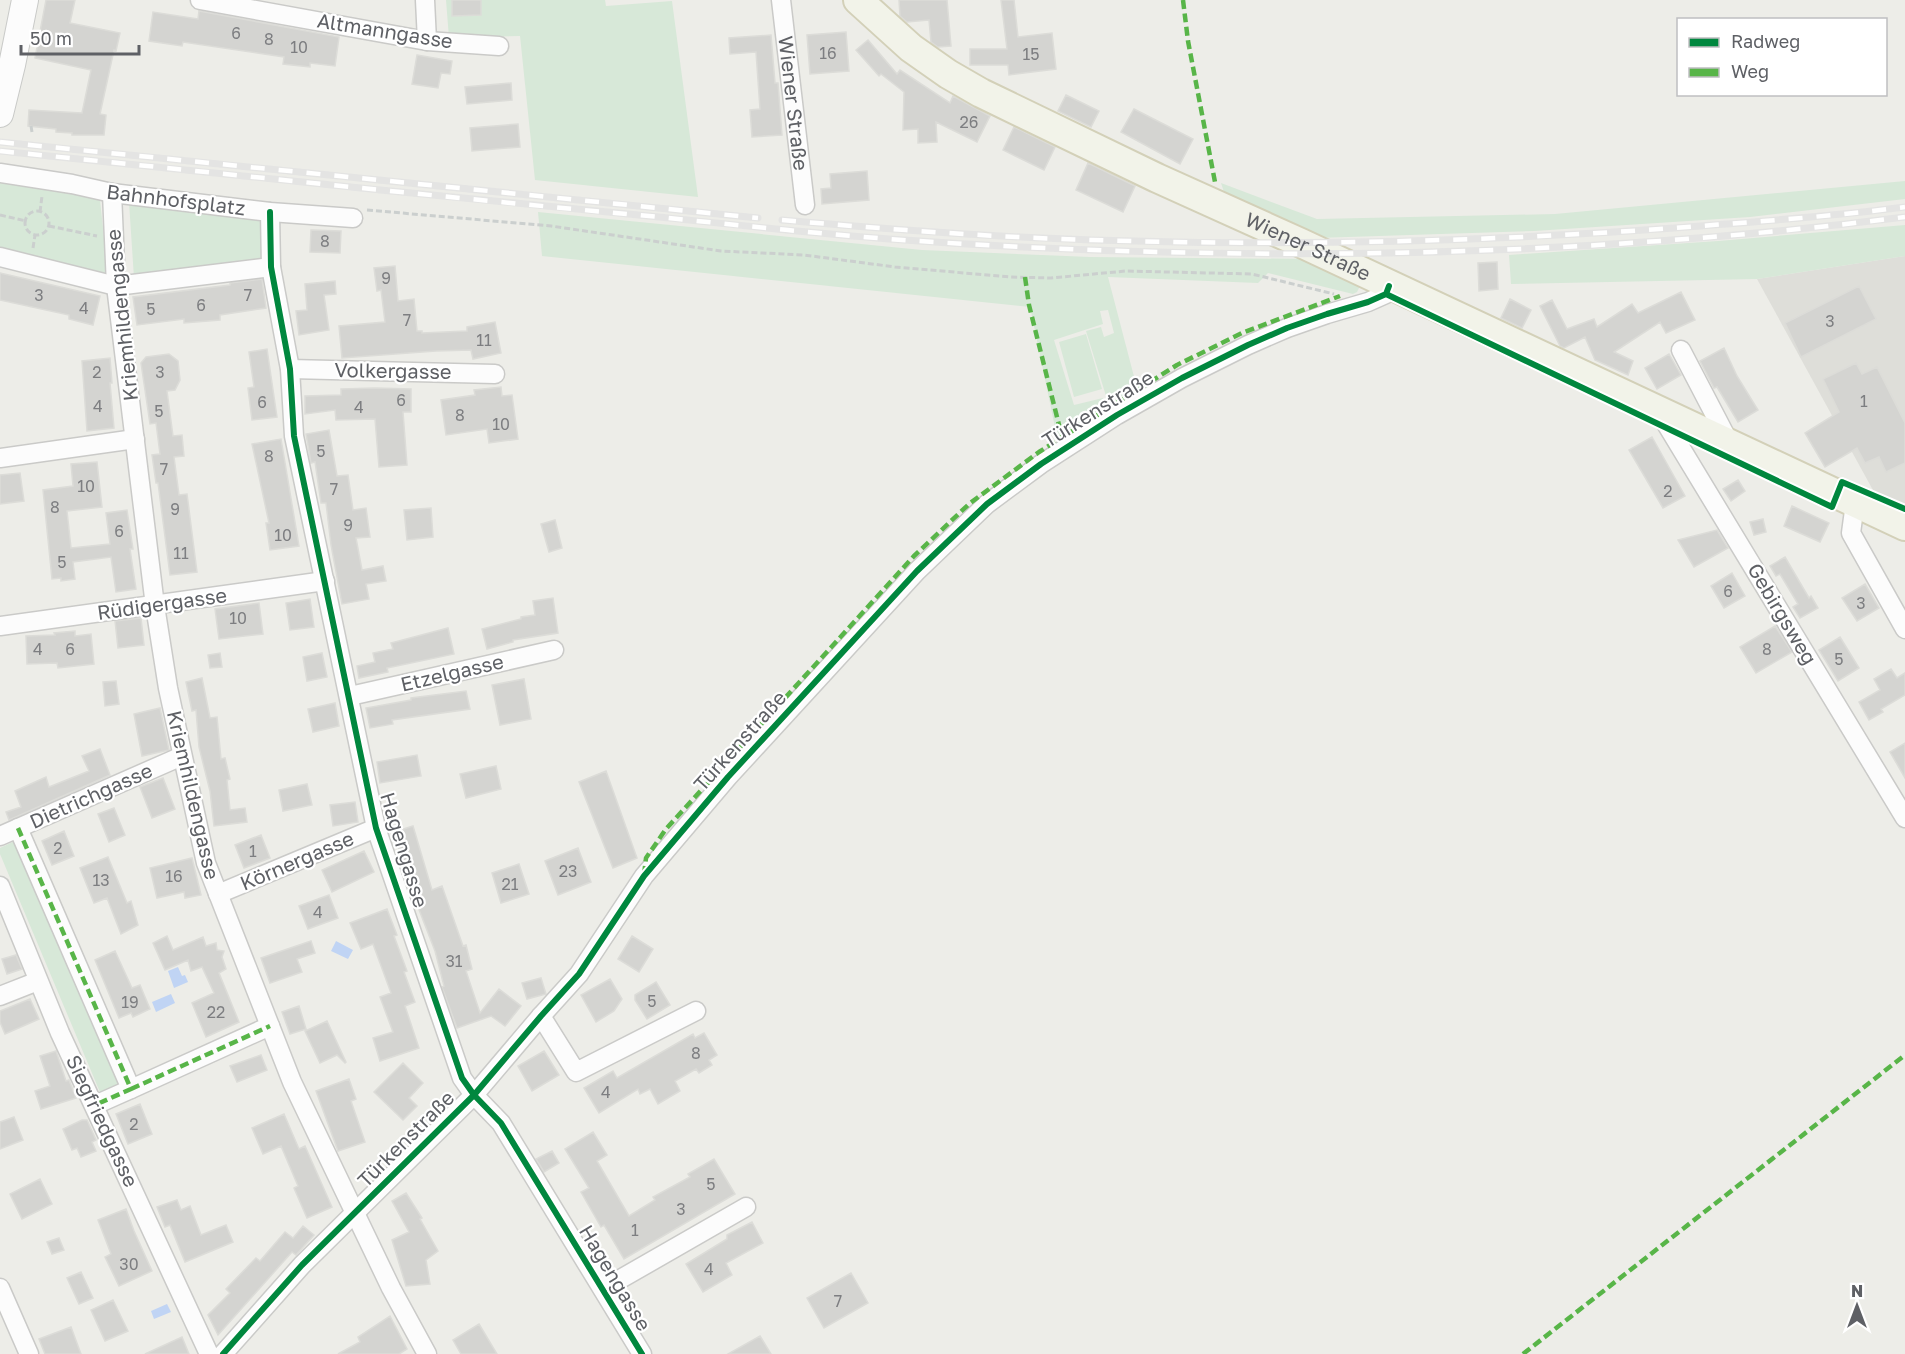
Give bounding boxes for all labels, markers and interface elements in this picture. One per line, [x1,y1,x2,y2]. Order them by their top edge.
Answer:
street label: Altmanngasse [316,7,455,53]
scale bar [21,18,140,56]
legend [1677,18,1887,96]
house number: 6 [231,23,241,43]
text: 50 m [30,27,72,49]
house number: 8 [264,29,274,49]
text: Radweg [1731,30,1800,52]
street label: Wiener Straße [774,35,814,172]
house number: 10 [290,37,308,57]
house number: 16 [819,43,837,63]
house number: 15 [1022,44,1040,64]
text: Weg [1731,60,1769,82]
house number: 26 [960,112,978,132]
street label: Bahnhofsplatz [105,179,247,219]
street label: Wiener Straße [1242,206,1375,285]
street label: Kriemhildengasse [100,228,142,402]
house number: 8 [320,231,330,251]
house number: 9 [381,268,391,288]
house number: 3 [34,285,44,305]
house number: 7 [244,285,252,305]
house number: 6 [196,295,206,315]
house number: 4 [79,298,89,318]
house number: 5 [146,299,156,319]
house number: 7 [403,310,411,330]
house number: 3 [1825,311,1835,331]
house number: 11 [476,330,492,350]
street label: Volkergasse [334,357,452,383]
house number: 2 [92,362,102,382]
house number: 3 [155,362,165,382]
street label: Türkenstraße [1038,364,1157,452]
house number: 6 [396,390,406,410]
house number: 1 [1860,391,1868,411]
house number: 6 [257,392,267,412]
house number: 4 [93,396,103,416]
house number: 4 [354,397,364,417]
house number: 5 [154,401,164,421]
house number: 8 [455,405,465,425]
house number: 10 [492,414,510,434]
house number: 5 [316,441,326,461]
house number: 8 [264,446,274,466]
house number: 7 [160,459,168,479]
house number: 10 [77,476,95,496]
house number: 7 [330,479,338,499]
house number: 2 [1663,481,1673,501]
house number: 8 [50,497,60,517]
house number: 9 [170,499,180,519]
house number: 9 [343,515,353,535]
house number: 6 [114,521,124,541]
house number: 10 [274,525,292,545]
house number: 11 [173,543,189,563]
house number: 5 [57,552,67,572]
street label: Gebirgsweg [1743,559,1822,668]
house number: 6 [1723,581,1733,601]
street label: Rüdigergasse [95,582,228,624]
house number: 3 [1856,593,1866,613]
house number: 10 [229,608,247,628]
house number: 4 [33,639,43,659]
house number: 6 [65,639,75,659]
house number: 8 [1762,639,1772,659]
street label: Etzelgasse [398,649,506,696]
house number: 5 [1834,649,1844,669]
street label: Türkenstraße [688,685,790,795]
street label: Kriemhildengasse [163,708,225,882]
street label: Dietrichgasse [26,757,156,833]
street label: Hagengasse [376,789,434,910]
street label: Körnergasse [236,825,357,895]
house number: 2 [53,838,63,858]
house number: 1 [249,841,257,861]
house number: 23 [559,861,577,881]
house number: 16 [165,866,183,886]
house number: 13 [92,870,110,890]
house number: 21 [501,874,519,894]
house number: 4 [313,902,323,922]
house number: 31 [445,951,463,971]
house number: 5 [647,991,657,1011]
house number: 19 [121,992,139,1012]
house number: 22 [207,1002,225,1022]
house number: 8 [691,1043,701,1063]
street label: Siegfriedgasse [62,1051,144,1190]
house number: 4 [601,1082,611,1102]
street label: Türkenstraße [352,1085,458,1191]
house number: 2 [129,1114,139,1134]
house number: 5 [706,1174,716,1194]
house number: 3 [676,1199,686,1219]
street label: Hagengasse [575,1220,657,1335]
house number: 1 [631,1220,639,1240]
house number: 30 [119,1254,139,1274]
house number: 4 [704,1259,714,1279]
north arrow [1827,1276,1887,1336]
text: N [1851,1281,1863,1301]
house number: 7 [834,1291,842,1311]

